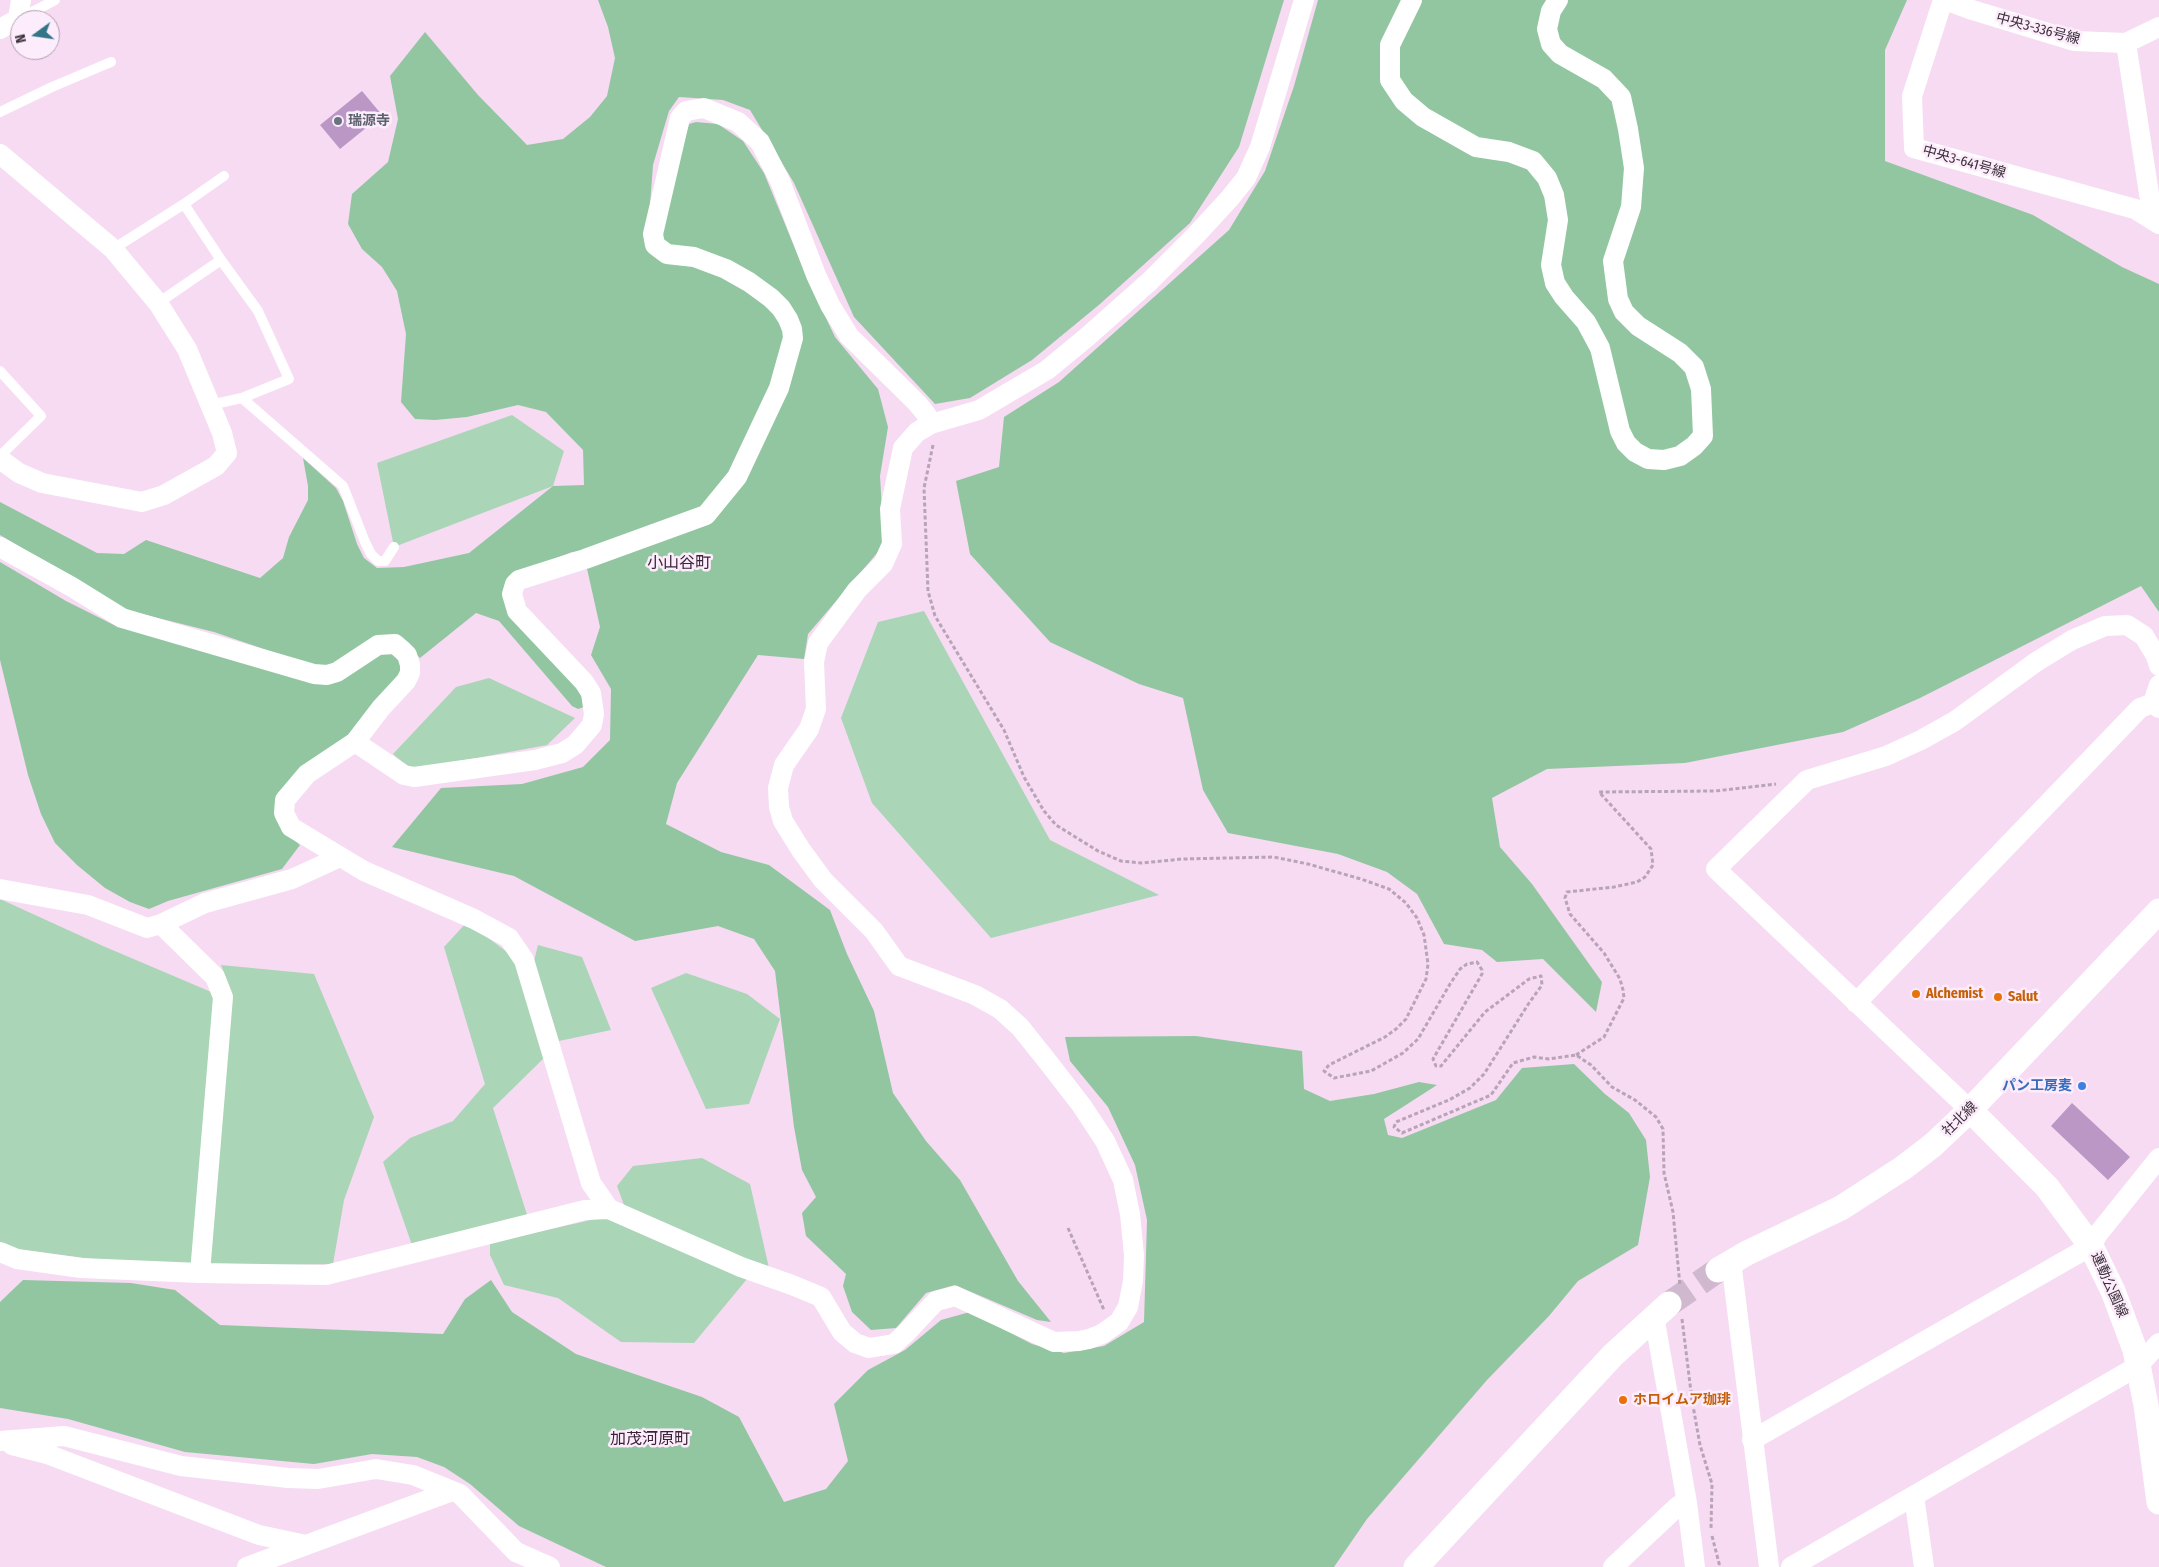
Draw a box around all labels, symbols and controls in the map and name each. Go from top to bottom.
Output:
north arrow [10,10,60,60]
street label: 中央3-336号線 [1994,10,2082,48]
text: N [12,32,30,45]
place label: 瑞源寺 [348,113,390,129]
marker: 瑞源寺 [332,115,344,127]
street label: 中央3-641号線 [1920,142,2008,182]
district label: 小山谷町 [647,554,711,574]
place label: Alchemist [1926,986,1983,1002]
marker: Alchemist [1910,988,1922,1000]
place label: Salut [2008,989,2038,1005]
marker: Salut [1992,991,2004,1003]
place label: パン工房麦 [2002,1078,2072,1094]
marker: パン工房麦 [2076,1080,2088,1092]
street label: 社北線 [1939,1098,1981,1140]
street label: 運動公園線 [2087,1250,2131,1320]
place label: ホロイムア珈琲 [1633,1392,1731,1408]
marker: ホロイムア珈琲 [1617,1394,1629,1406]
district label: 加茂河原町 [610,1430,690,1450]

